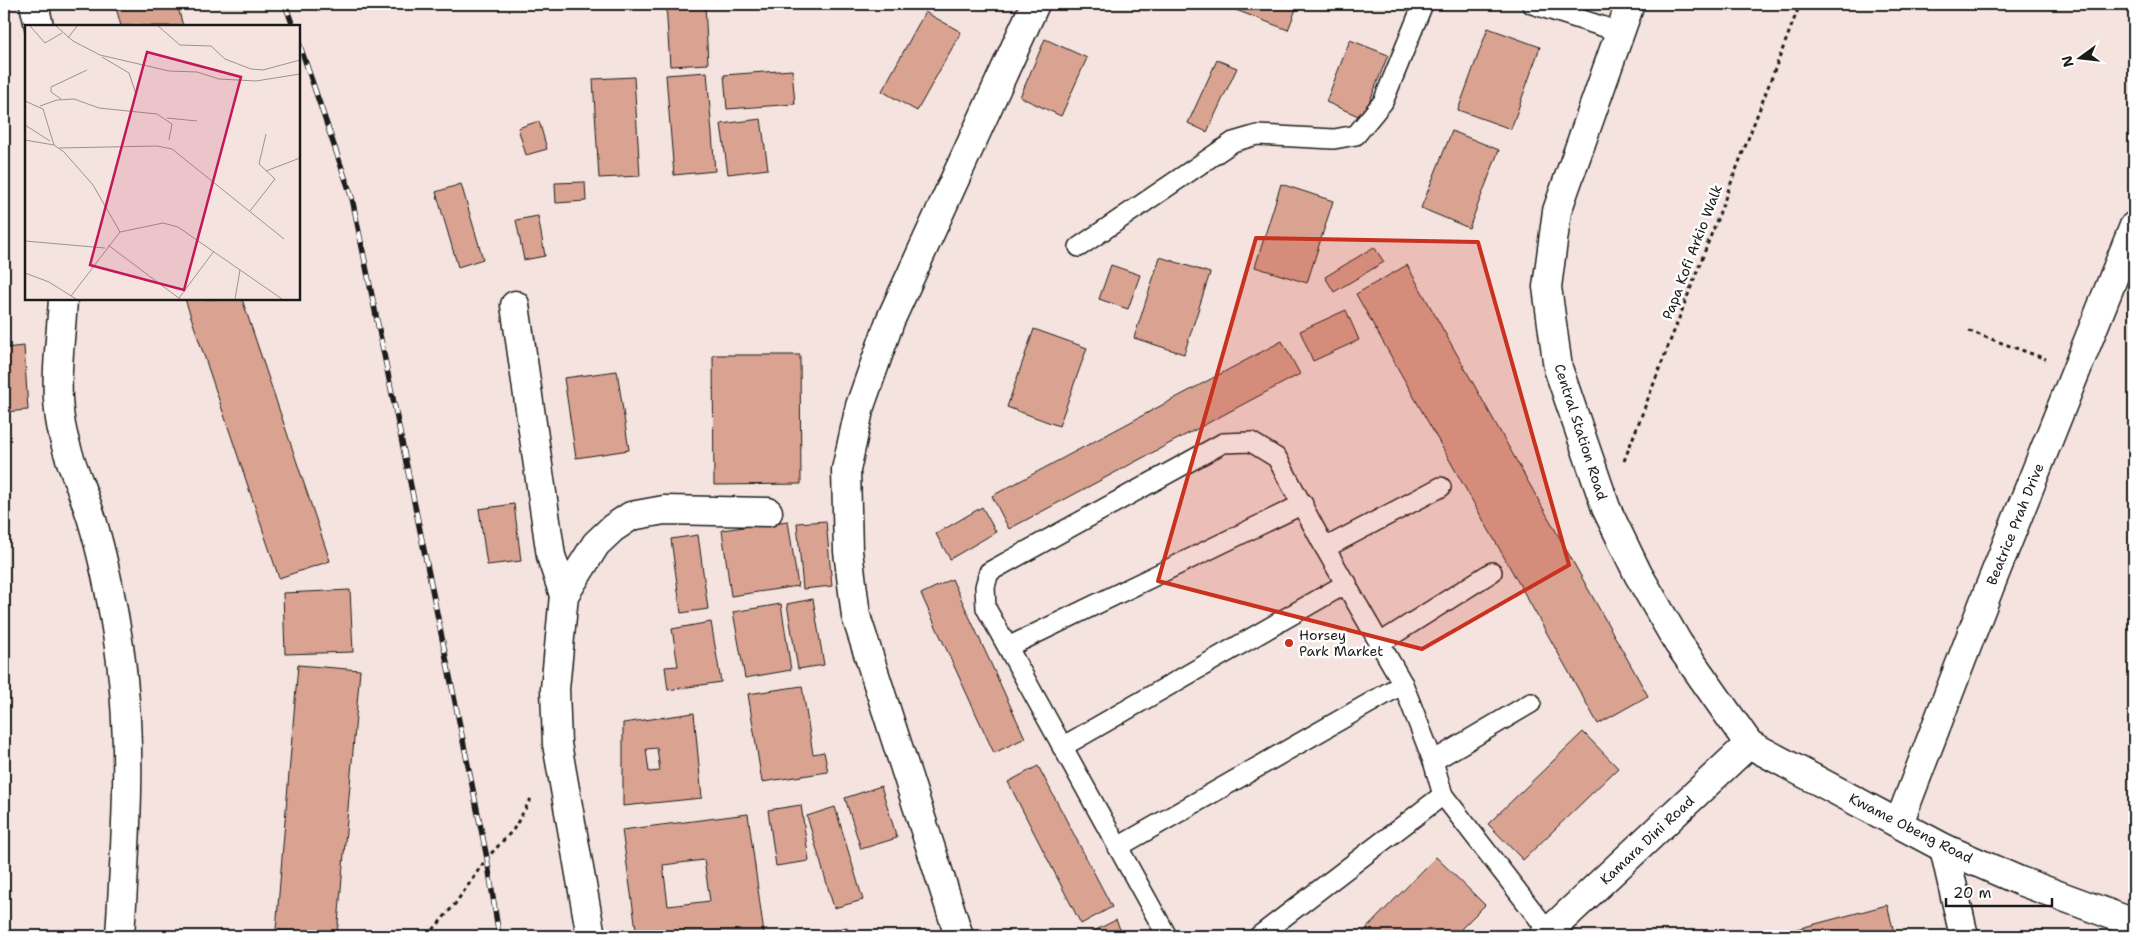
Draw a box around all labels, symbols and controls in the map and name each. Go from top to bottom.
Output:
inset map [25,25,300,300]
north arrow [2056,32,2106,82]
text: N [2057,54,2078,69]
street label: Papa Kofi Arkio Walk [1658,182,1726,322]
street label: Central Station Road [1550,362,1612,503]
street label: Beatrice Prah Drive [1982,460,2048,588]
place label: Horsey Park Market [1299,626,1383,660]
marker: Horsey Park Market [1283,637,1295,649]
street label: Kwame Obeng Road [1846,789,1976,867]
street label: Kamara Dini Road [1596,792,1698,888]
scale bar [1946,875,2052,907]
text: 20 m [1953,883,1992,903]

